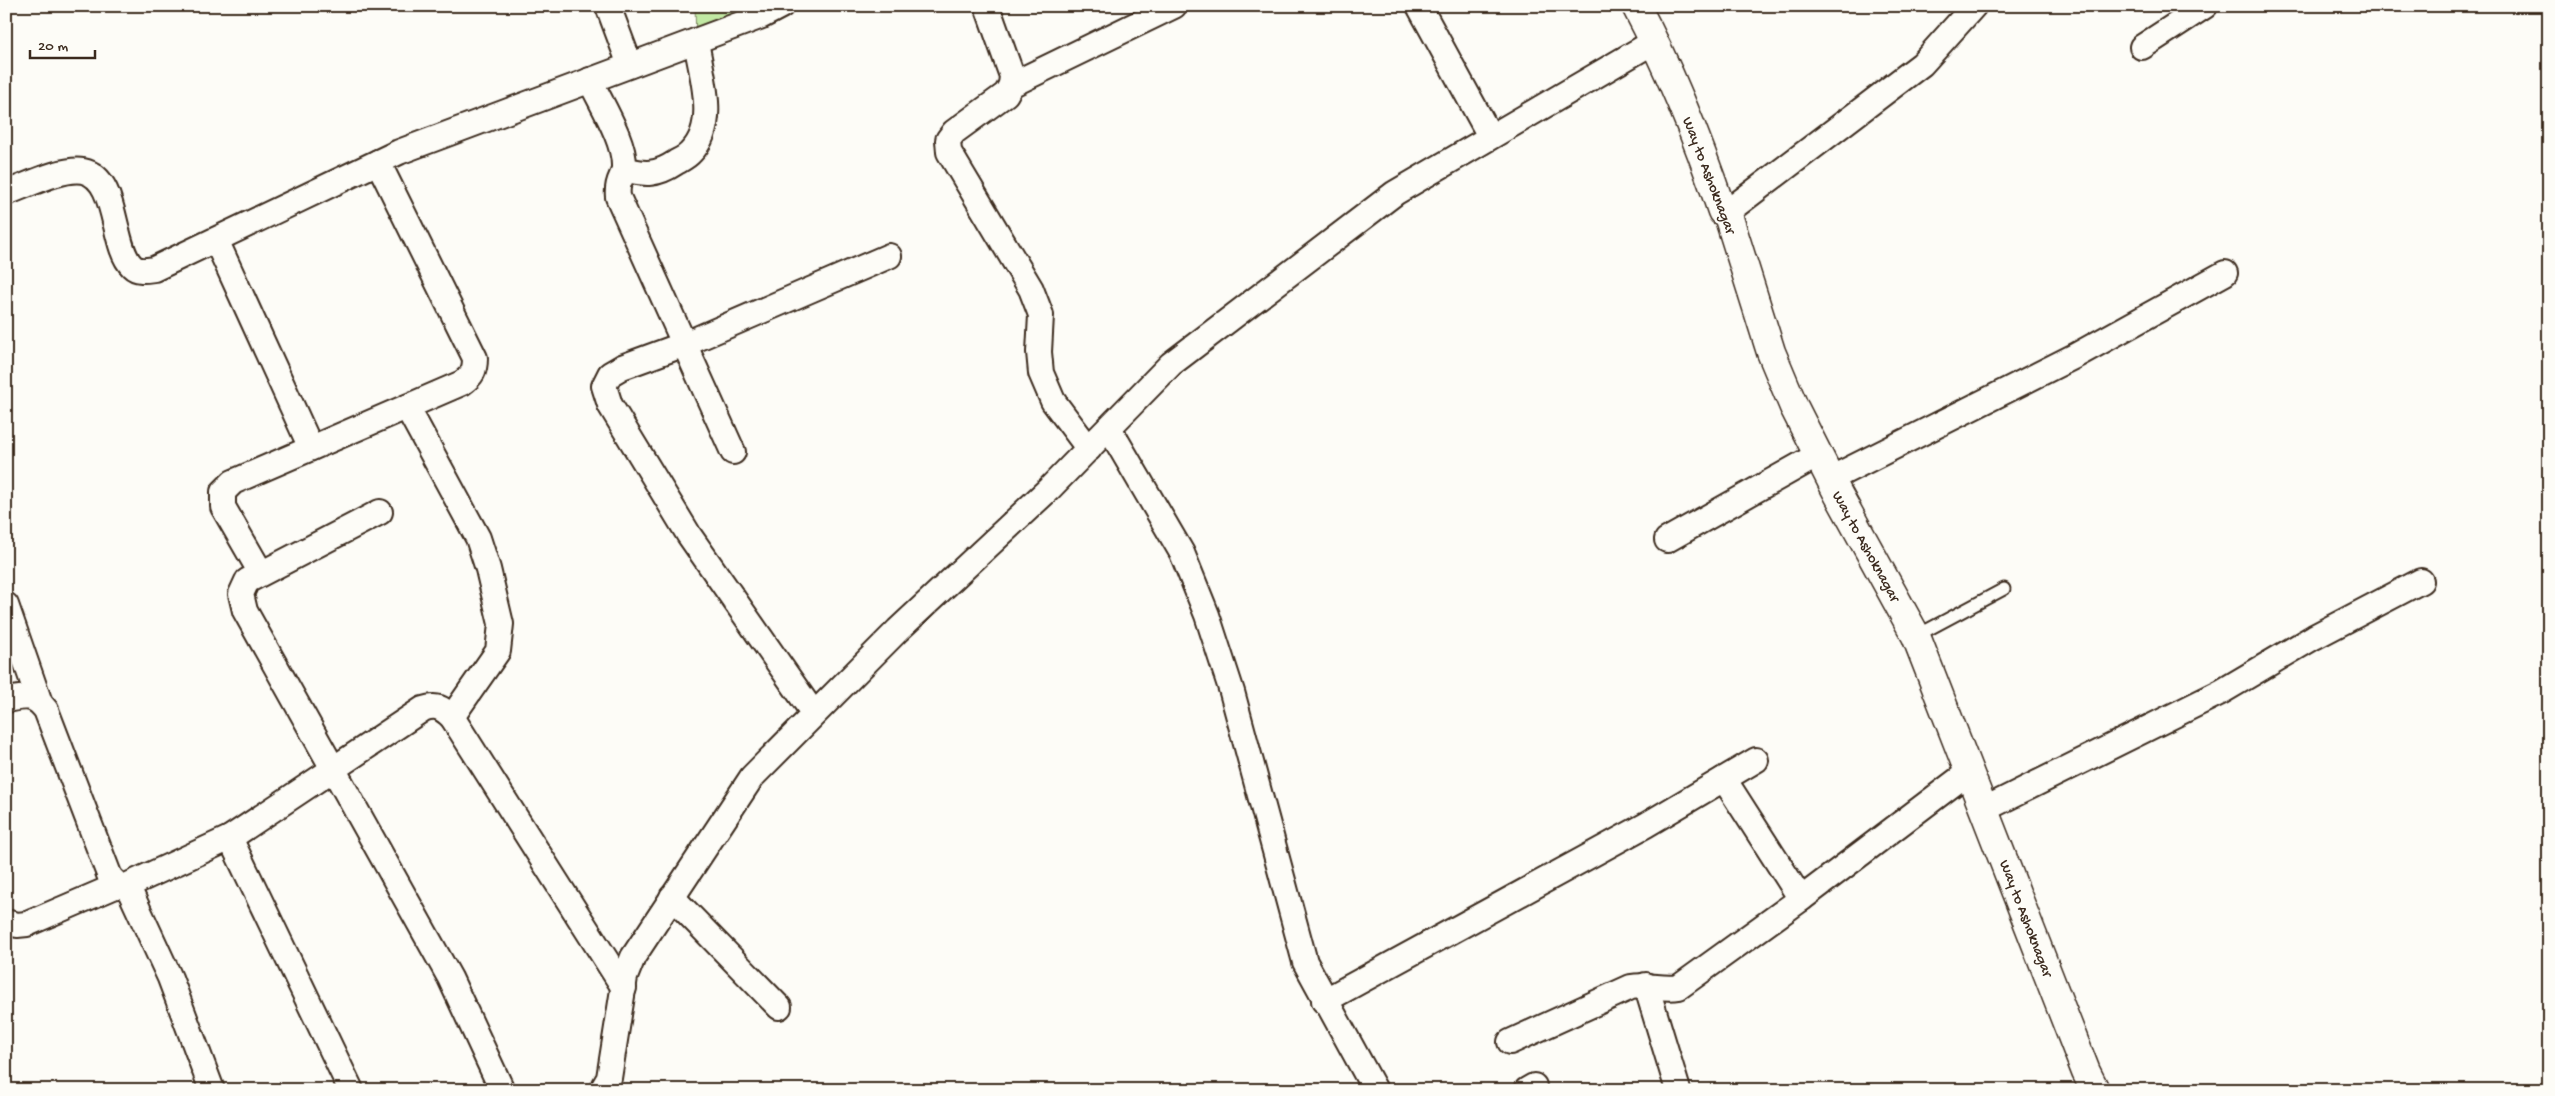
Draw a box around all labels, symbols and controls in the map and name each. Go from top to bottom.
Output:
scale bar [30,28,95,60]
text: 20 m [38,38,68,56]
street label: Way to Ashoknagar [1678,115,1739,238]
street label: Way to Ashoknagar [1827,488,1904,607]
street label: Way to Ashoknagar [1995,858,2056,981]

